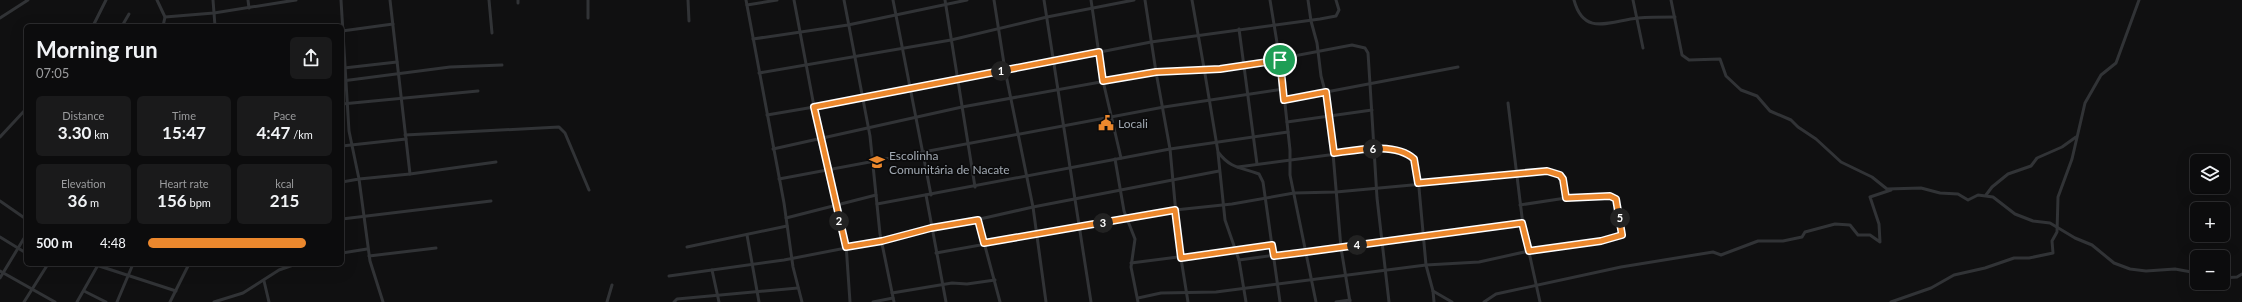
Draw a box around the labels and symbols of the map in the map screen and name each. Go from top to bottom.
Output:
pin [1263,43,1297,77]
pin: 1 [991,61,1011,81]
public building icon: Locali [1097,114,1115,132]
place label: Locali [1118,116,1148,131]
pin: 6 [1363,139,1383,159]
place label: Escolinha Comunitária de Nacate [889,148,1010,177]
school or university icon: Escolinha Comunitária de Nacate [868,153,886,171]
pin: 5 [1610,208,1630,228]
pin: 2 [829,211,849,231]
pin: 3 [1093,213,1113,233]
pin: 4 [1347,235,1367,255]

